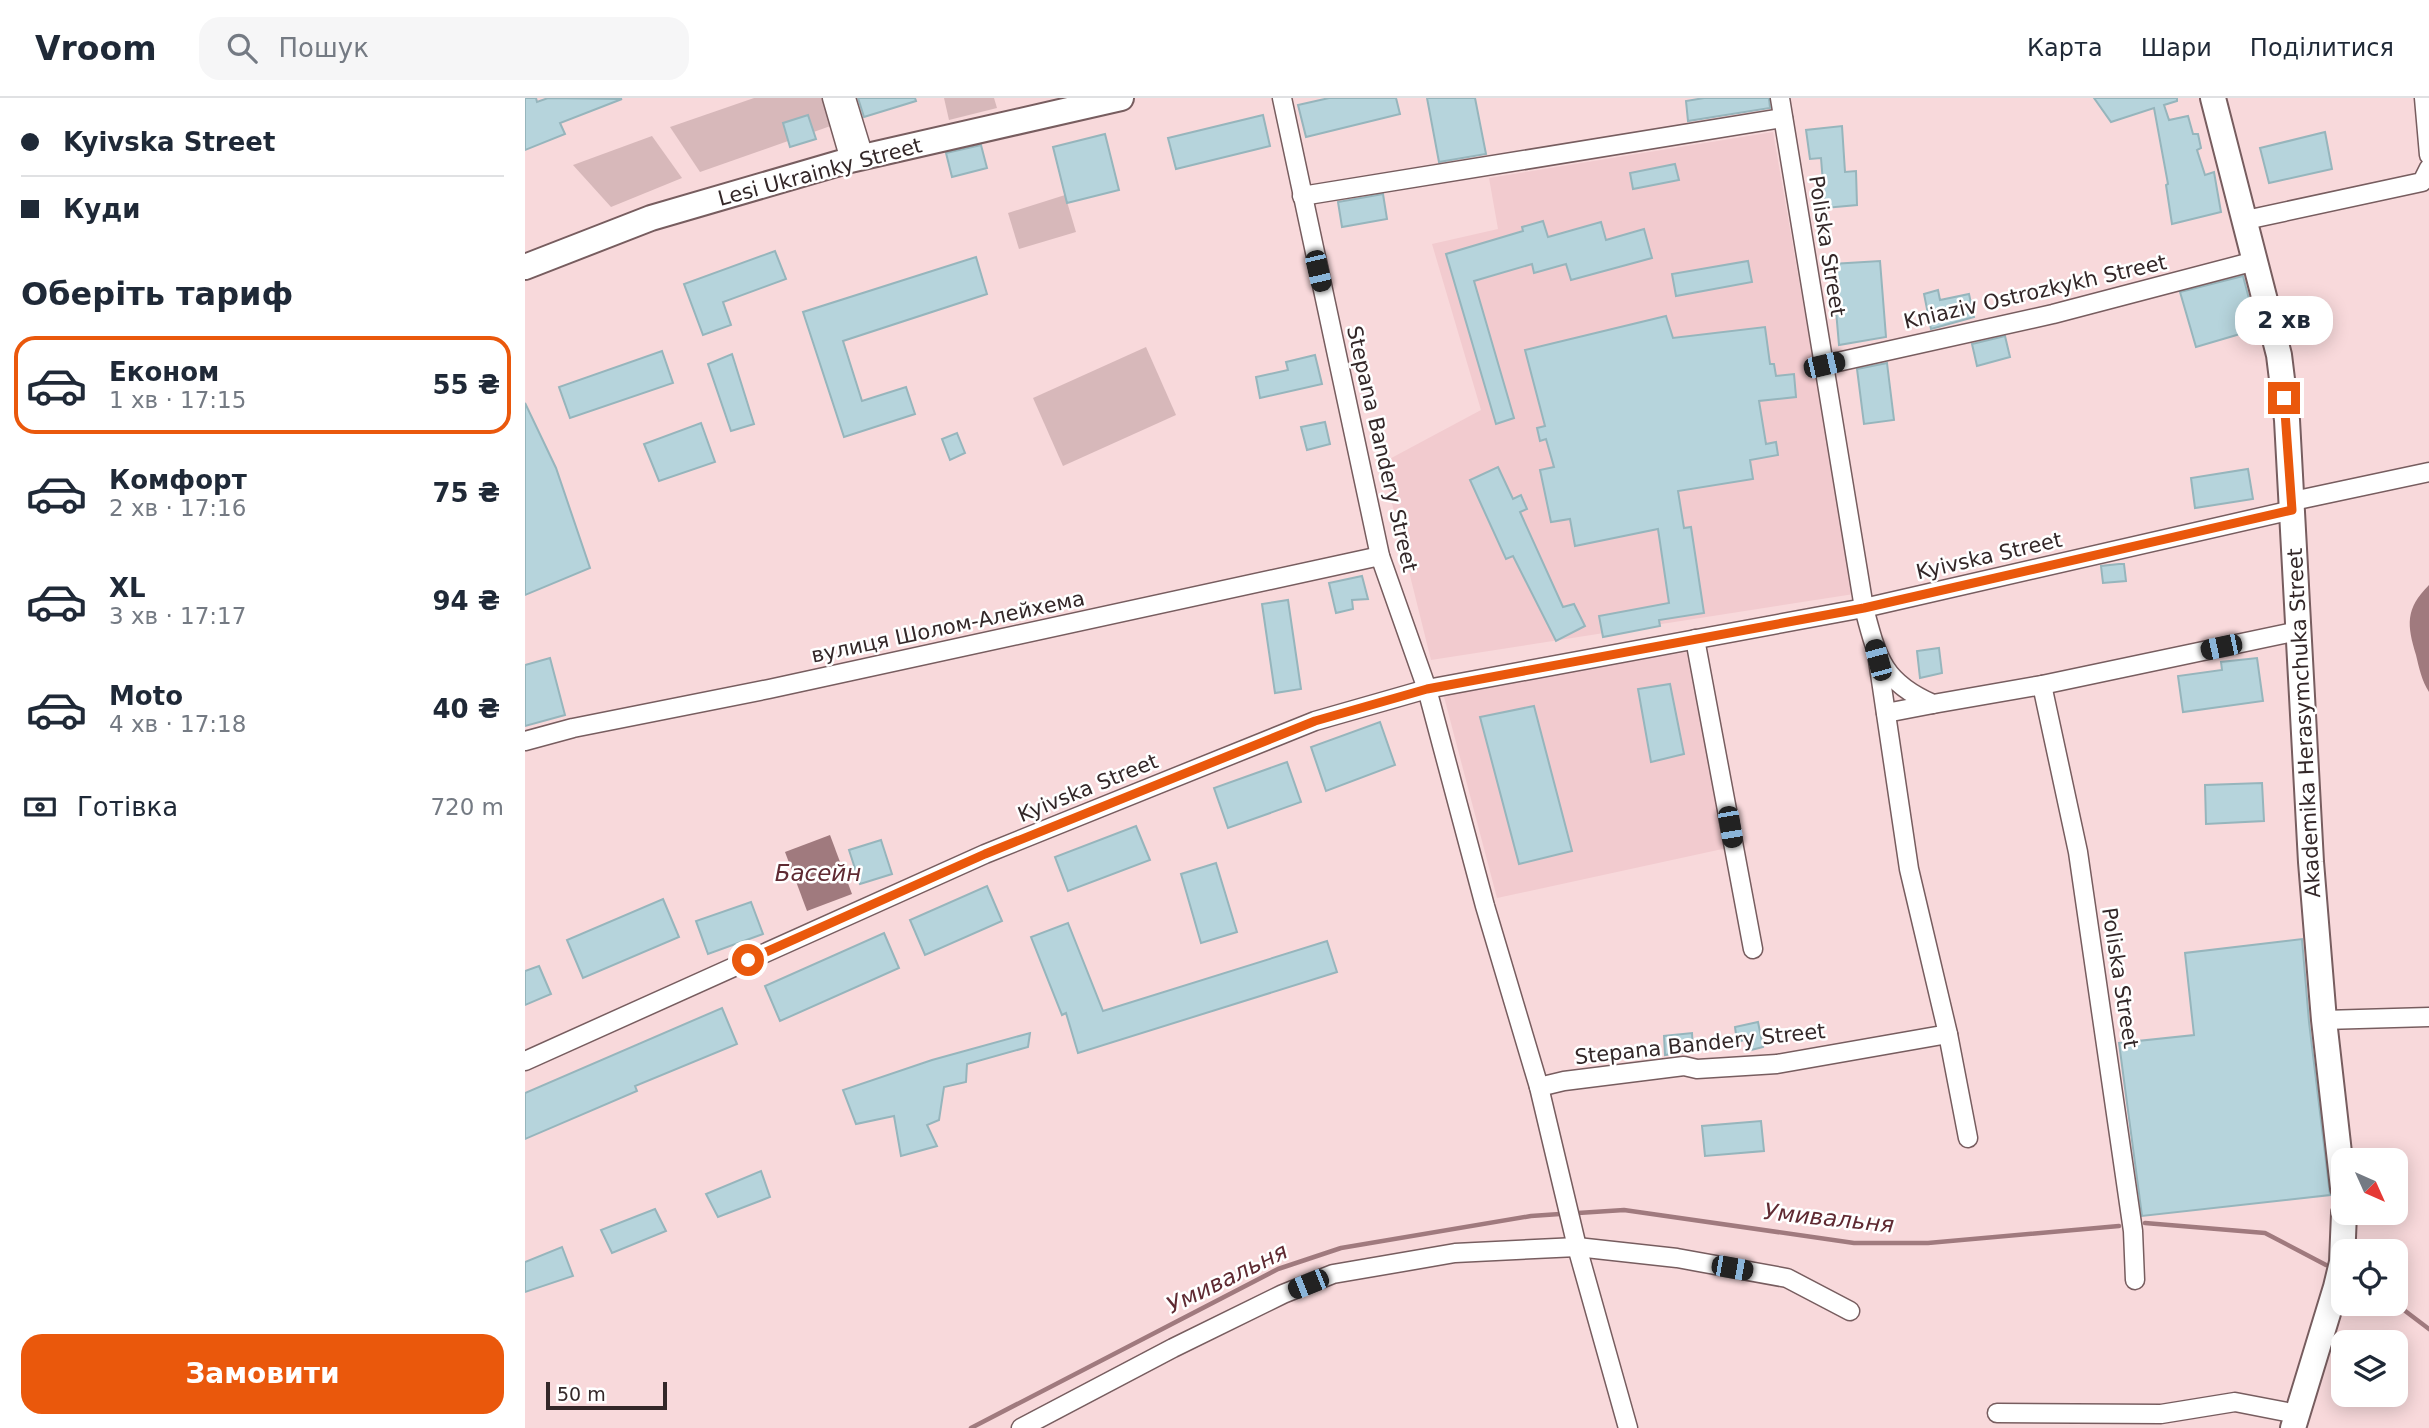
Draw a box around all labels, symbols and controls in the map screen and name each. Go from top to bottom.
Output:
search box [199,17,689,80]
text: Vroom [35,29,157,68]
icon: search [223,29,261,67]
text: Пошук [279,33,369,63]
text: Карта [2027,34,2103,62]
text: Шари [2141,34,2212,62]
text: Поділитися [2250,34,2394,62]
text: Kyivska Street [63,127,275,157]
street label: Lesi Ukrainky Street [715,133,925,211]
street label: Poliska Street [1804,174,1850,318]
text: Куди [63,194,140,224]
car [1304,248,1333,294]
street label: Kniaziv Ostrozkykh Street [1901,250,2169,334]
text: Оберіть тариф [21,275,293,313]
callout: 2 хв [2235,296,2333,345]
text: 2 хв [2257,307,2311,333]
street label: Stepana Bandery Street [1342,324,1422,574]
car [1802,350,1847,380]
icon: car [25,354,88,417]
text: Економ [109,357,219,387]
text: 55 ₴ [432,370,500,400]
route end [2268,382,2300,414]
text: 1 хв · 17:15 [109,387,246,413]
icon: car [25,462,88,525]
text: Комфорт [109,465,247,495]
text: 75 ₴ [432,478,500,508]
text: 2 хв · 17:16 [109,495,246,521]
street label: Kyivska Street [1914,528,2064,584]
street label: Akademika Herasymchuka Street [2283,547,2325,899]
icon: car [25,570,88,633]
text: XL [109,573,146,603]
text: 94 ₴ [432,586,500,616]
street label: вулиця Шолом-Алейхема [809,586,1087,668]
text: 3 хв · 17:17 [109,603,246,629]
car [2199,632,2244,662]
car [1863,637,1894,683]
icon: car [25,678,88,741]
text: Moto [109,681,183,711]
text: 40 ₴ [432,694,500,724]
text: 4 хв · 17:18 [109,711,246,737]
street label: Kyivska Street [1014,749,1162,827]
icon: cash [21,788,59,826]
text: Готівка [77,792,178,822]
text: 720 m [430,794,504,820]
car [1717,804,1744,850]
water label: Басейн [775,860,861,886]
street label: Poliska Street [2097,906,2143,1050]
route start [732,944,764,976]
street label: Stepana Bandery Street [1573,1019,1827,1069]
north arrow [2331,1148,2408,1225]
map controls [2331,1148,2408,1407]
water label: Умивальня [1762,1198,1896,1238]
water label: Умивальня [1162,1238,1292,1318]
button: locate [2331,1239,2408,1316]
car [1710,1254,1755,1282]
car [1285,1266,1332,1302]
button: layers [2331,1330,2408,1407]
button: Замовити [21,1334,504,1414]
scale bar [546,1379,667,1411]
text: 50 m [557,1383,606,1405]

